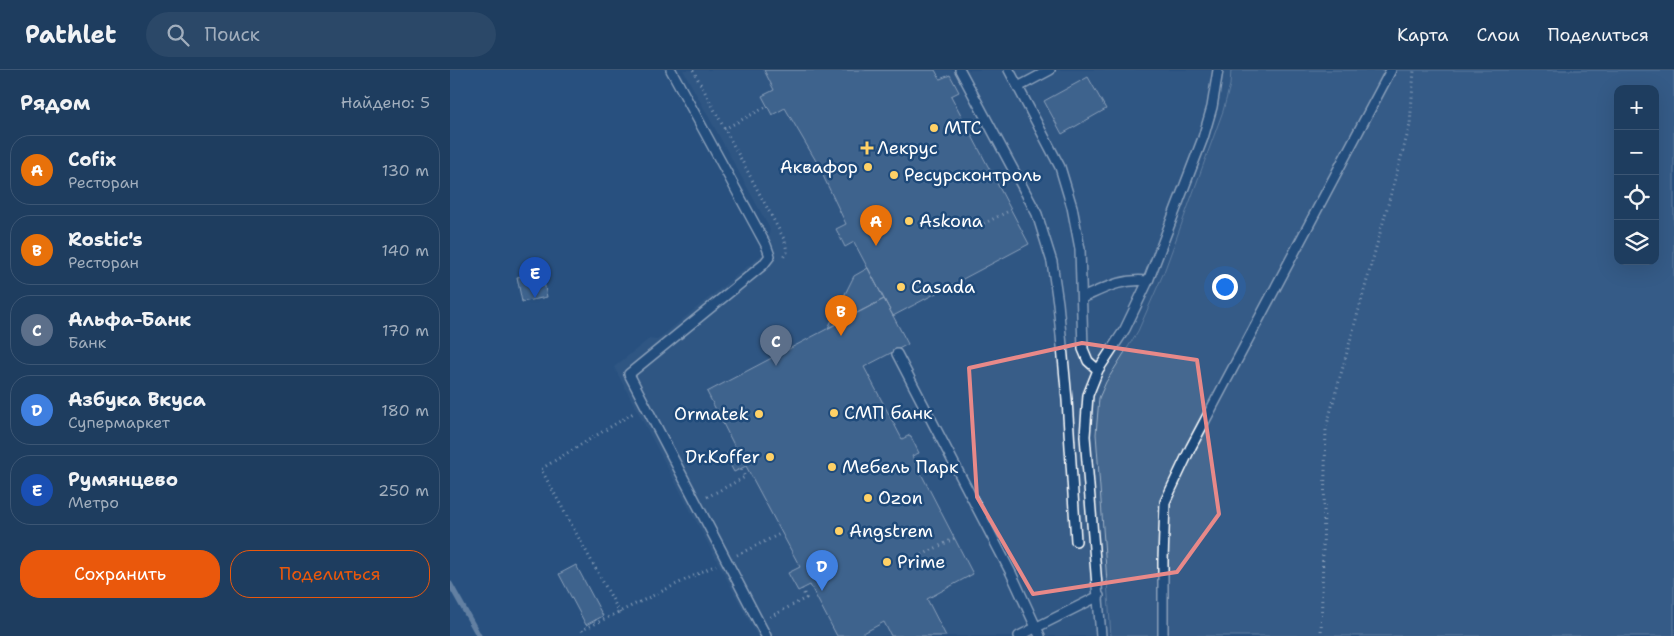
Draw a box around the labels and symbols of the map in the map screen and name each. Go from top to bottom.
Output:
place label: МТС [944,116,982,140]
marker: МТС [928,122,940,134]
place label: Лекрус [877,136,938,160]
marker: Лекрус [861,142,873,154]
place label: Аквафор [780,155,858,179]
marker: Аквафор [862,161,874,173]
place label: Ресурсконтроль [904,163,1041,187]
marker: Ресурсконтроль [888,169,900,181]
pin: A [860,205,892,246]
place label: Askona [919,209,983,233]
marker: Askona [903,215,915,227]
pin: E [519,257,551,298]
your location [1212,274,1238,300]
place label: Casada [911,275,975,299]
marker: Casada [895,281,907,293]
pin: B [825,295,857,336]
pin: C [760,325,792,366]
place label: СМП банк [844,401,933,425]
place label: Ormatek [674,402,749,426]
marker: СМП банк [828,407,840,419]
marker: Ormatek [753,408,765,420]
place label: Dr.Koffer [685,445,760,469]
marker: Dr.Koffer [764,451,776,463]
place label: Мебель Парк [842,455,959,479]
marker: Мебель Парк [826,461,838,473]
place label: Ozon [878,486,923,510]
marker: Ozon [862,492,874,504]
place label: Angstrem [849,519,933,543]
marker: Angstrem [833,525,845,537]
pin: D [806,550,838,591]
place label: Prime [897,550,946,574]
marker: Prime [881,556,893,568]

